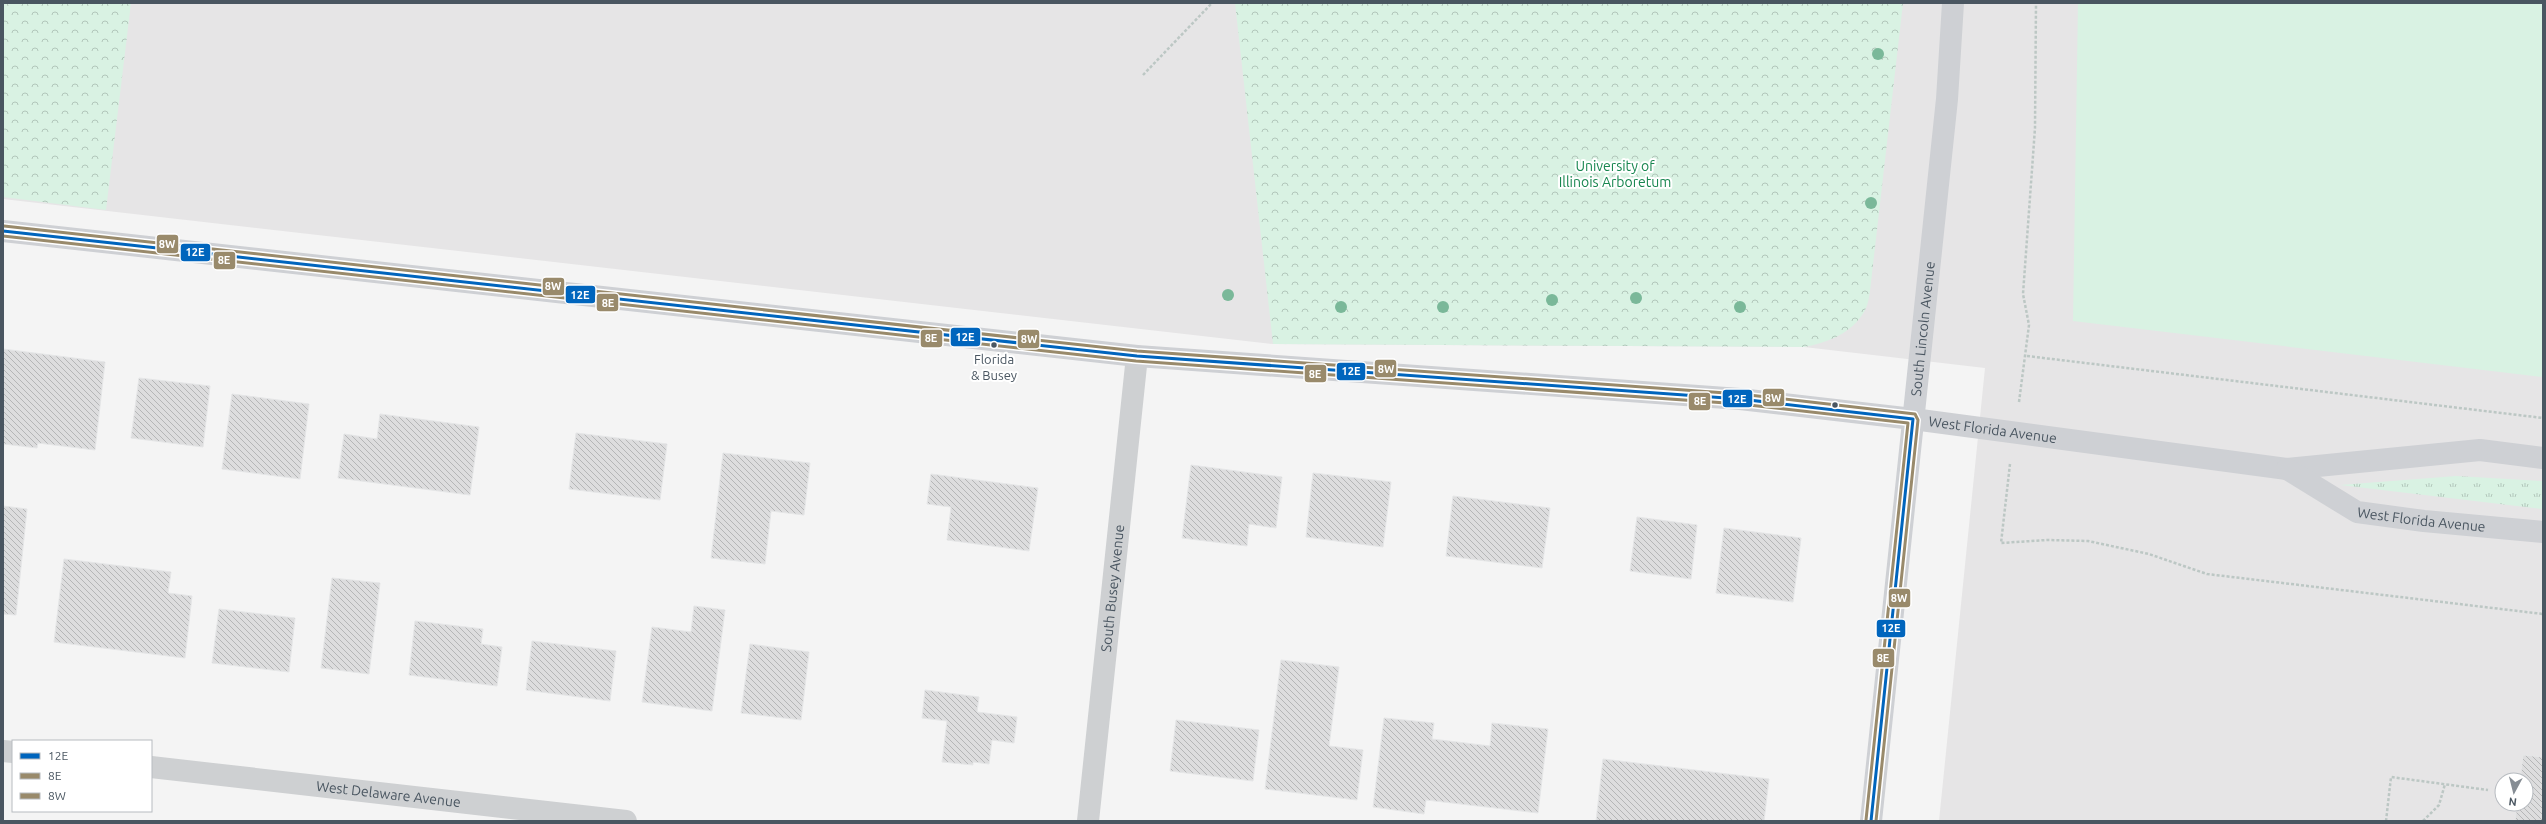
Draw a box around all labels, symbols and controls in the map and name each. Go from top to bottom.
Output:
park label: University of Illinois Arboretum [1559,158,1671,190]
line badge: 8W [156,234,179,254]
text: 8W [159,238,176,250]
line badge: 12E [180,243,211,262]
text: 12E [186,246,205,258]
line badge: 8E [213,251,236,270]
text: 8E [218,254,231,266]
street label: South Lincoln Avenue [1908,260,1938,397]
line badge: 8W [542,277,565,296]
text: 8W [545,280,562,292]
line badge: 12E [565,285,596,304]
text: 12E [571,289,590,301]
line badge: 8E [596,293,619,312]
text: 8E [602,297,615,309]
line badge: 12E [950,327,981,347]
line badge: 8E [920,329,943,348]
line badge: 8W [1017,329,1040,349]
text: 12E [956,331,975,343]
text: 8E [925,332,938,344]
text: 8W [1021,333,1038,345]
marker: Florida & Busey [989,340,999,350]
place label: Florida & Busey [971,352,1017,382]
line badge: 8W [1374,359,1397,378]
line badge: 12E [1336,362,1366,381]
text: 8W [1378,363,1395,375]
line badge: 8E [1304,364,1327,383]
text: 12E [1342,365,1361,377]
text: 8E [1309,368,1322,380]
line badge: 8W [1762,388,1785,407]
line badge: 12E [1722,389,1753,408]
line badge: 8E [1688,392,1711,411]
text: 8W [1765,392,1782,404]
text: 12E [1728,393,1747,405]
text: 8E [1694,395,1707,407]
unlabelled marker [1830,400,1840,410]
street label: West Florida Avenue [1928,413,2058,446]
street label: West Florida Avenue [2356,504,2486,535]
street label: South Busey Avenue [1098,524,1127,653]
line badge: 8W [1888,588,1911,608]
text: 8W [1891,592,1908,604]
line badge: 12E [1876,619,1906,638]
text: 12E [1882,622,1901,634]
line badge: 8E [1872,648,1895,668]
text: 8E [1877,652,1890,664]
legend [12,740,152,812]
text: 12E [48,749,69,762]
text: 8E [48,769,62,782]
north arrow [2494,772,2534,812]
street label: West Delaware Avenue [315,778,462,810]
text: 8W [48,789,66,802]
text: N [2508,795,2518,808]

